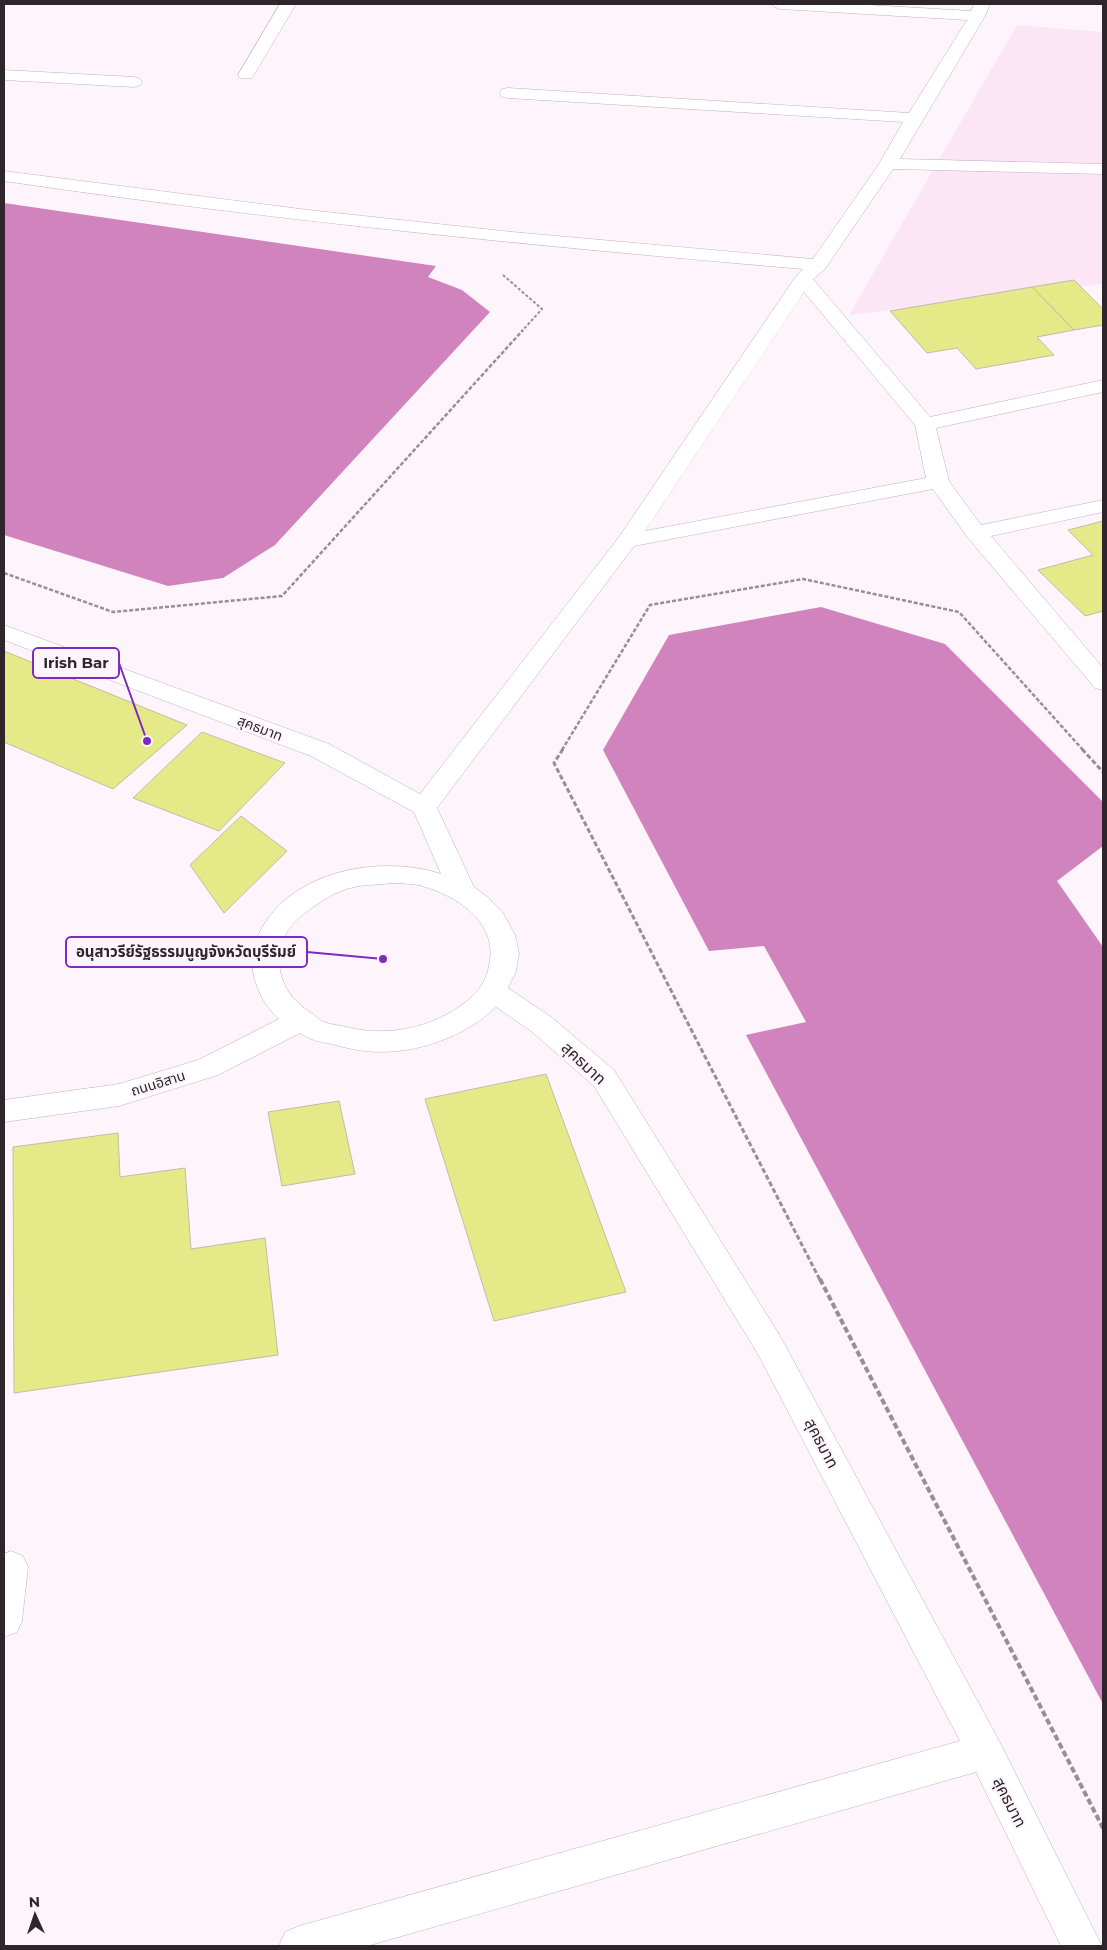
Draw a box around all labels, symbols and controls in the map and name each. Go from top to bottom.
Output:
callout: Irish Bar [33,648,119,678]
text: Irish Bar [43,653,109,672]
street label: สุคธมาท [235,711,285,745]
callout: อนุสาวรีย์รัฐธรรมนูญจังหวัดบุรีรัมย์ [66,937,307,967]
text: อนุสาวรีย์รัฐธรรมนูญจังหวัดบุรีรัมย์ [76,942,296,962]
street label: สุคธมาท [558,1038,610,1089]
street label: ถนนอิสาน [129,1066,187,1100]
street label: สุคธมาท [801,1415,843,1471]
street label: สุคธมาท [989,1774,1030,1830]
north arrow [10,1890,60,1940]
text: N [28,1893,40,1911]

